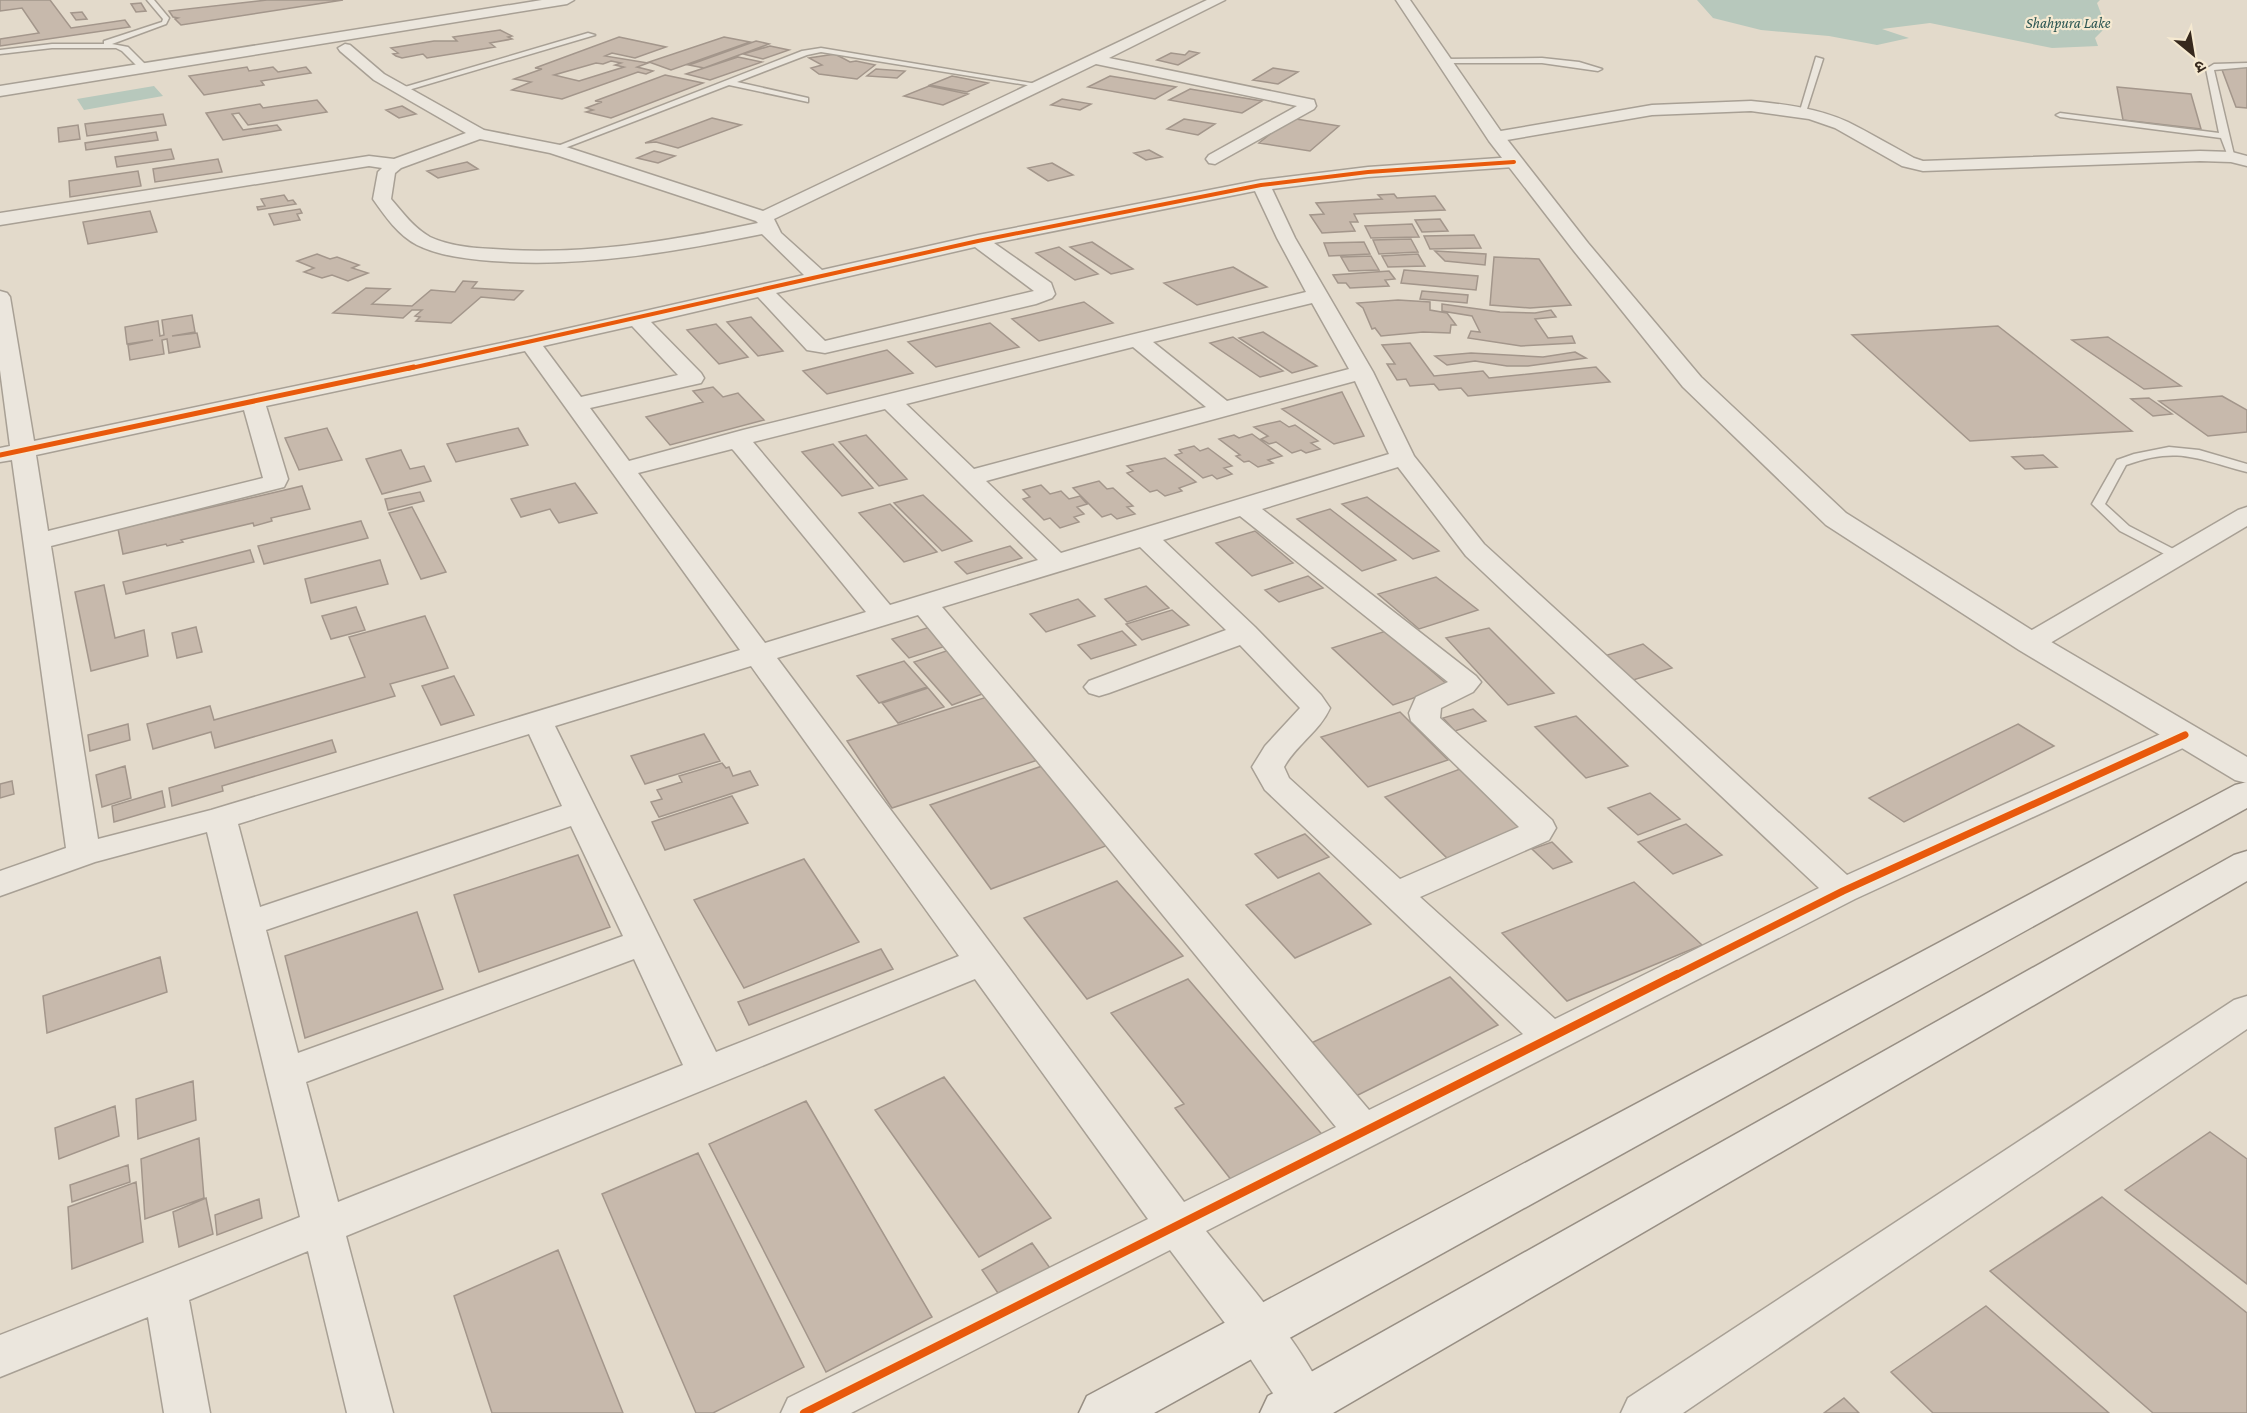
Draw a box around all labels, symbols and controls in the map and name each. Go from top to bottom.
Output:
water label: Shahpura Lake [2026,15,2111,32]
north arrow [2163,24,2223,84]
text: उ [2191,57,2209,77]

